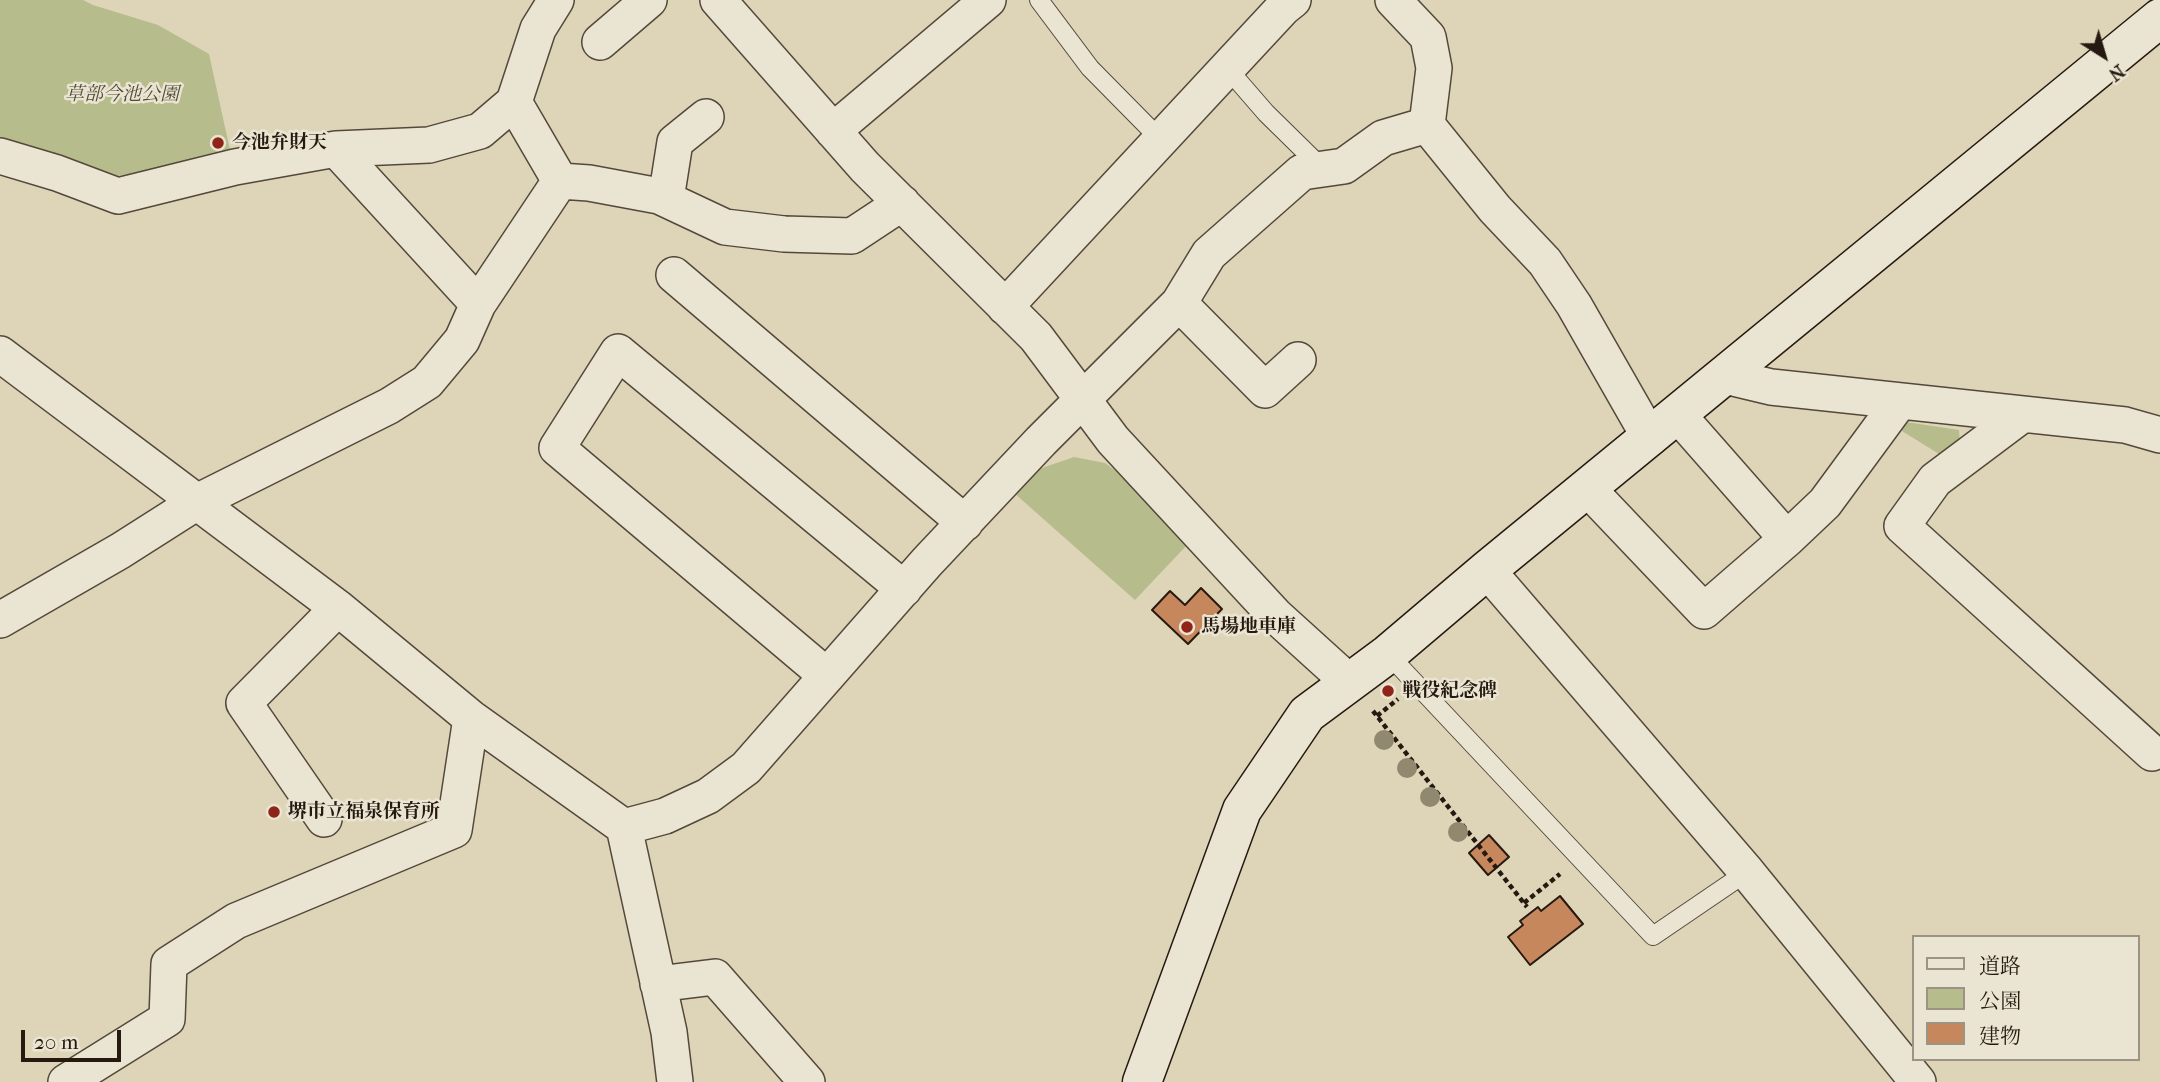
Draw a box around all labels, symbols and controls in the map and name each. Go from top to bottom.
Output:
north arrow [2069,21,2139,91]
text: N [2104,60,2129,86]
park label: 草部今池公園 [65,84,179,106]
place label: 今池弁財天 [232,132,327,154]
marker: 今池弁財天 [210,135,226,151]
place label: 馬場地車庫 [1201,616,1296,638]
marker: 馬場地車庫 [1179,619,1195,635]
place label: 戦役紀念碑 [1402,680,1497,702]
marker: 戦役紀念碑 [1380,683,1396,699]
place label: 堺市立福泉保育所 [288,801,440,823]
marker: 堺市立福泉保育所 [266,804,282,820]
legend [1912,935,2139,1061]
text: 道路 [1979,954,2021,978]
text: 公園 [1979,989,2021,1013]
scale bar [24,1016,124,1060]
text: 建物 [1979,1024,2021,1048]
text: 20 m [34,1030,78,1054]

